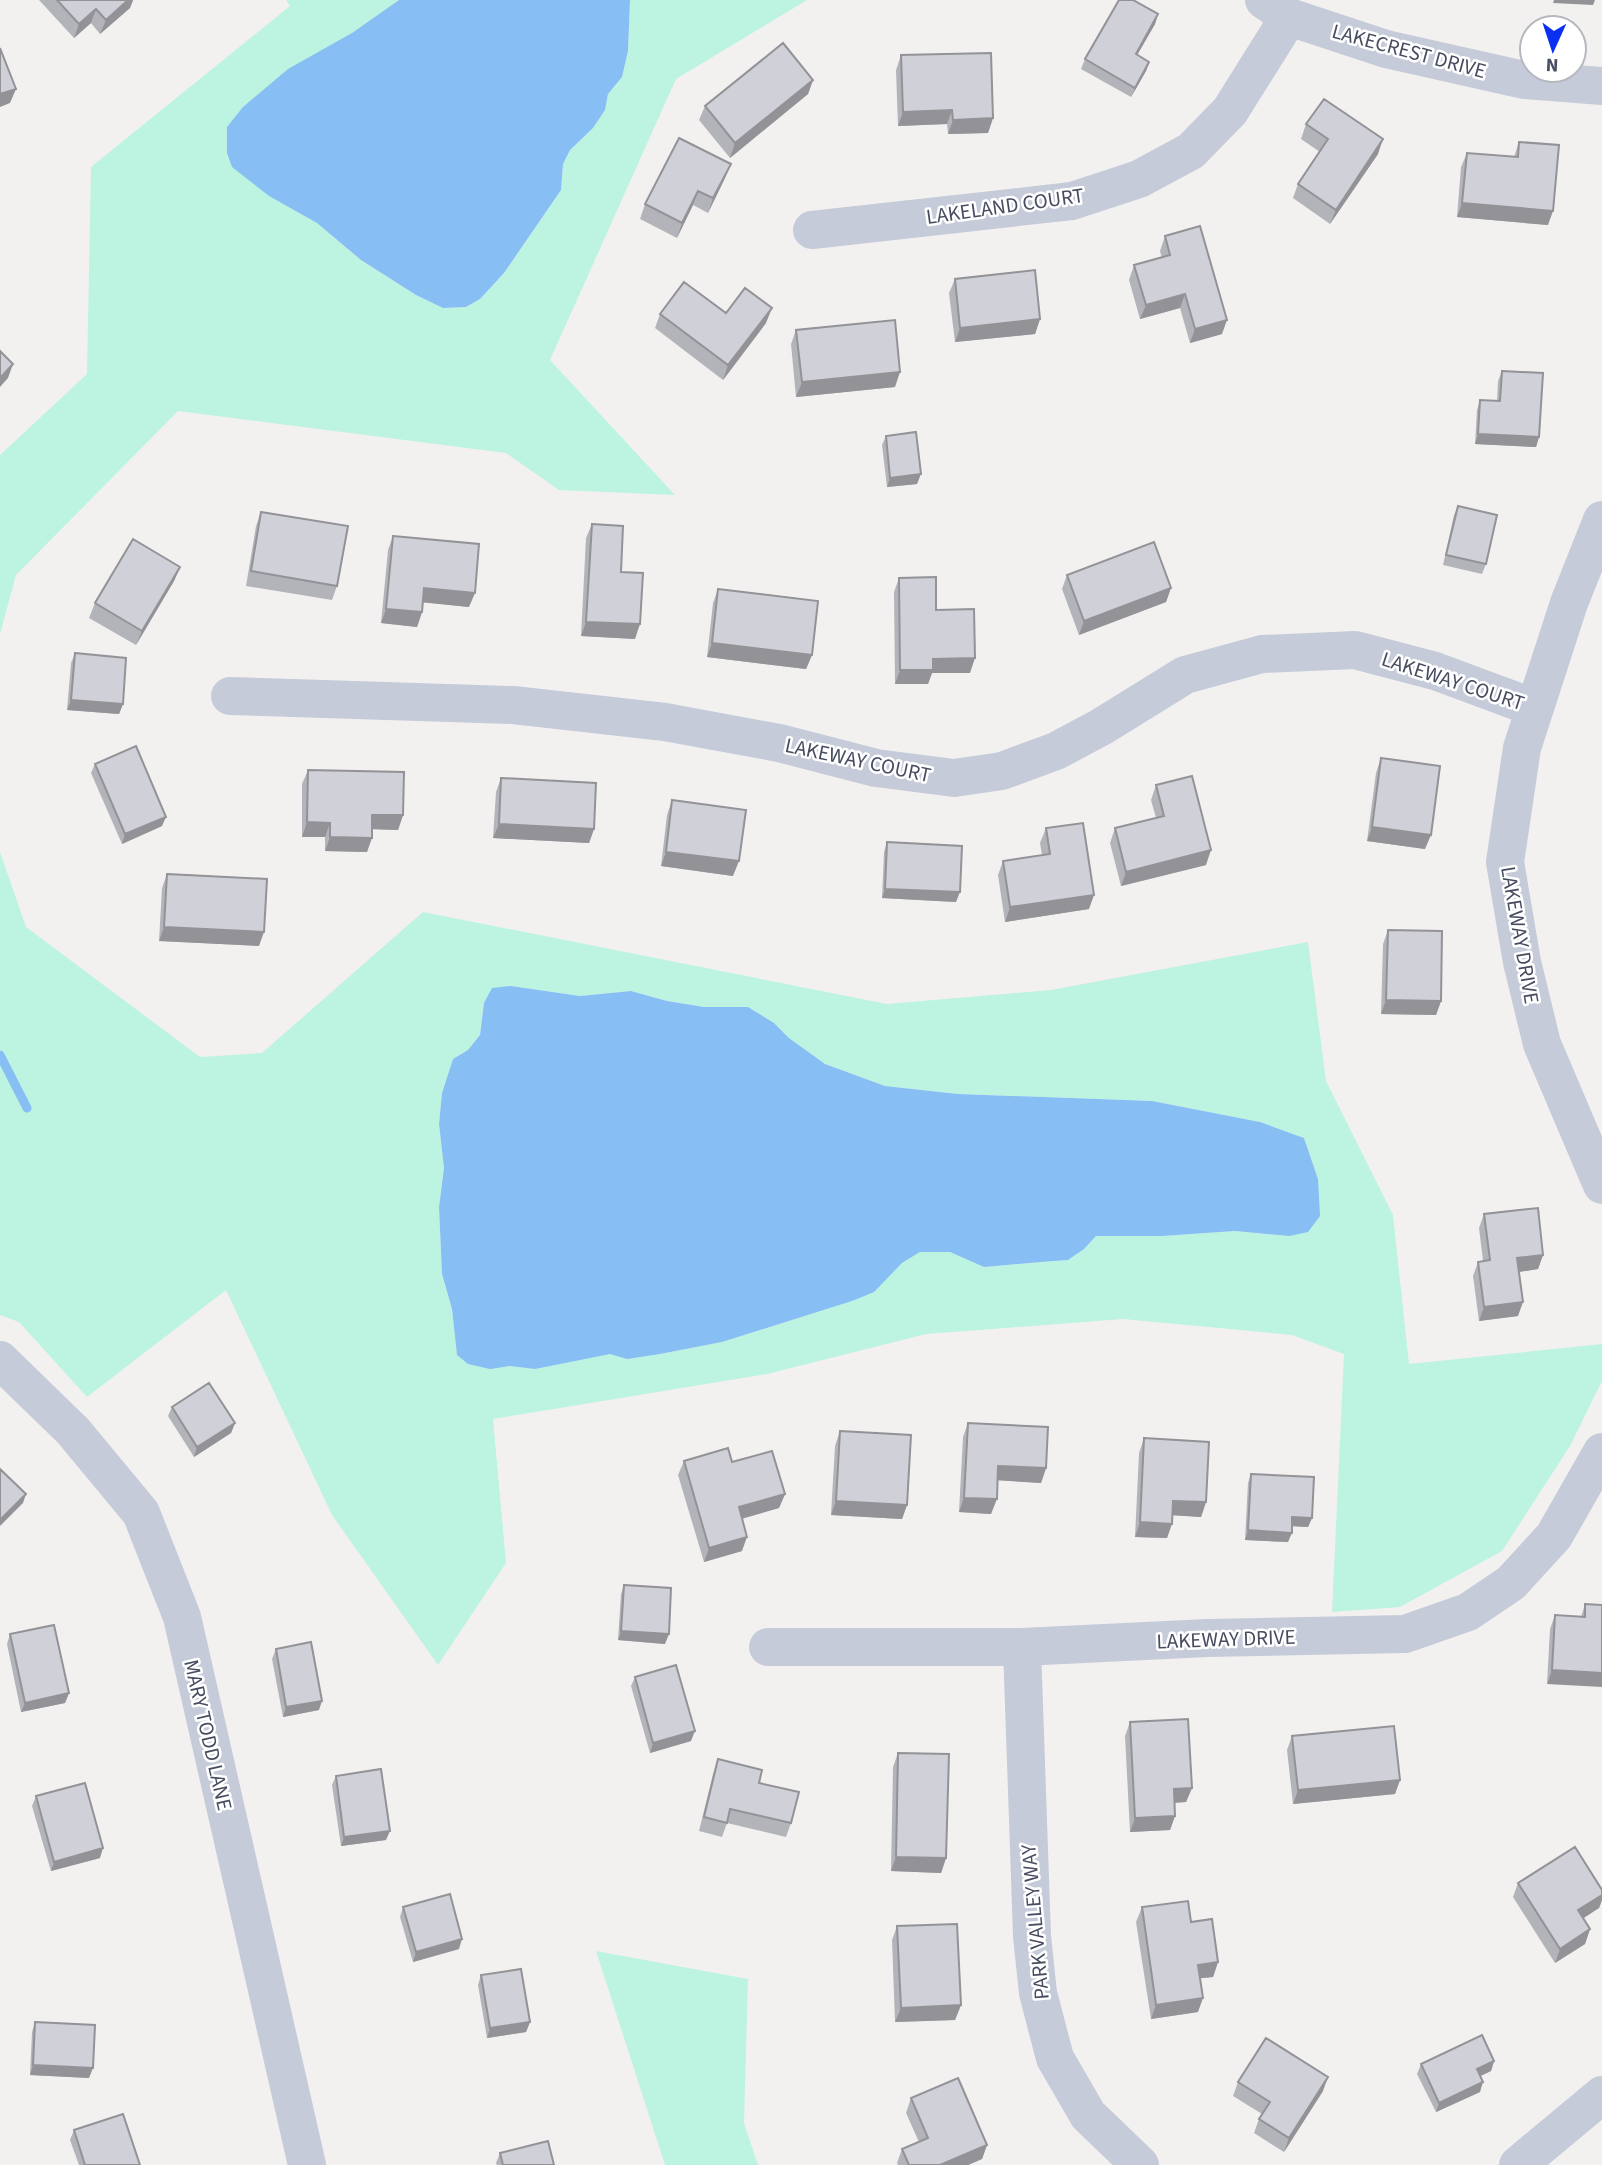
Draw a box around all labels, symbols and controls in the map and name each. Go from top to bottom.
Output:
north arrow [1518,14,1588,84]
street label: LAKECREST DRIVE [1329,16,1489,86]
text: N [1545,51,1559,78]
street label: LAKELAND COURT [924,180,1086,232]
street label: LAKEWAY COURT [1378,644,1528,718]
street label: LAKEWAY COURT [782,730,934,790]
street label: LAKEWAY DRIVE [1493,864,1547,1006]
street label: LAKEWAY DRIVE [1156,1622,1296,1656]
street label: MARY TODD LANE [176,1657,240,1813]
street label: PARK VALLEY WAY [1013,1842,1057,2001]

